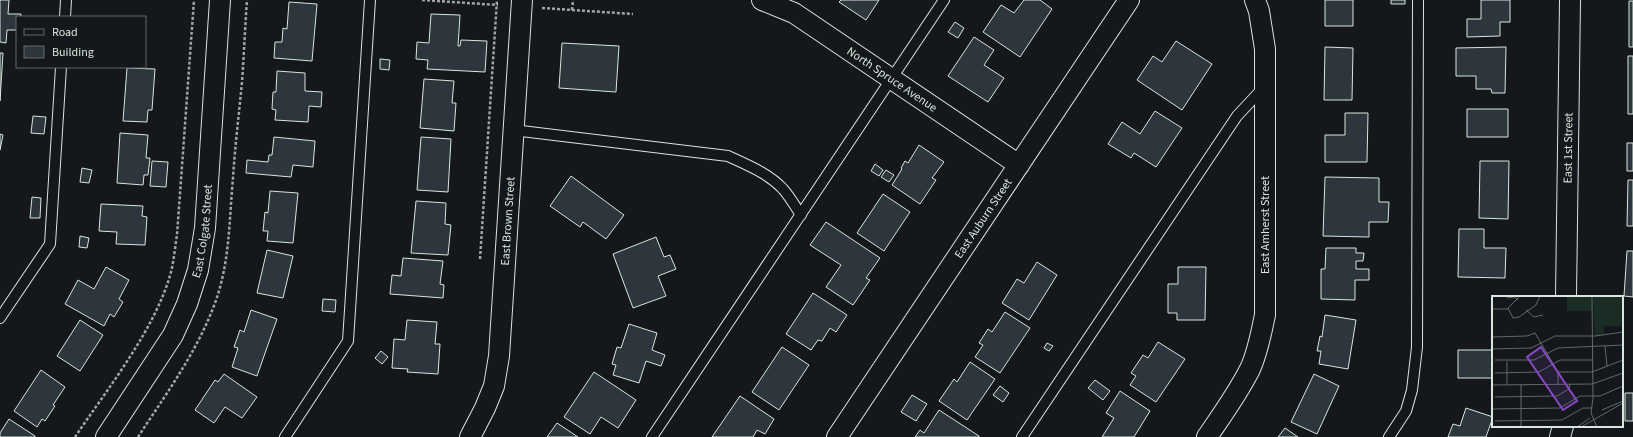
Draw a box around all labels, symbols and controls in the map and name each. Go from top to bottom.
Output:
legend [16,16,146,68]
text: Road [52,24,78,41]
street label: North Spruce Avenue [844,43,941,116]
text: Building [52,44,94,61]
street label: East 1st Street [1559,112,1577,184]
street label: East Auburn Street [950,175,1016,262]
street label: East Brown Street [496,176,519,266]
street label: East Amherst Street [1257,176,1274,274]
street label: East Colgate Street [187,184,216,280]
inset map [1492,296,1623,427]

